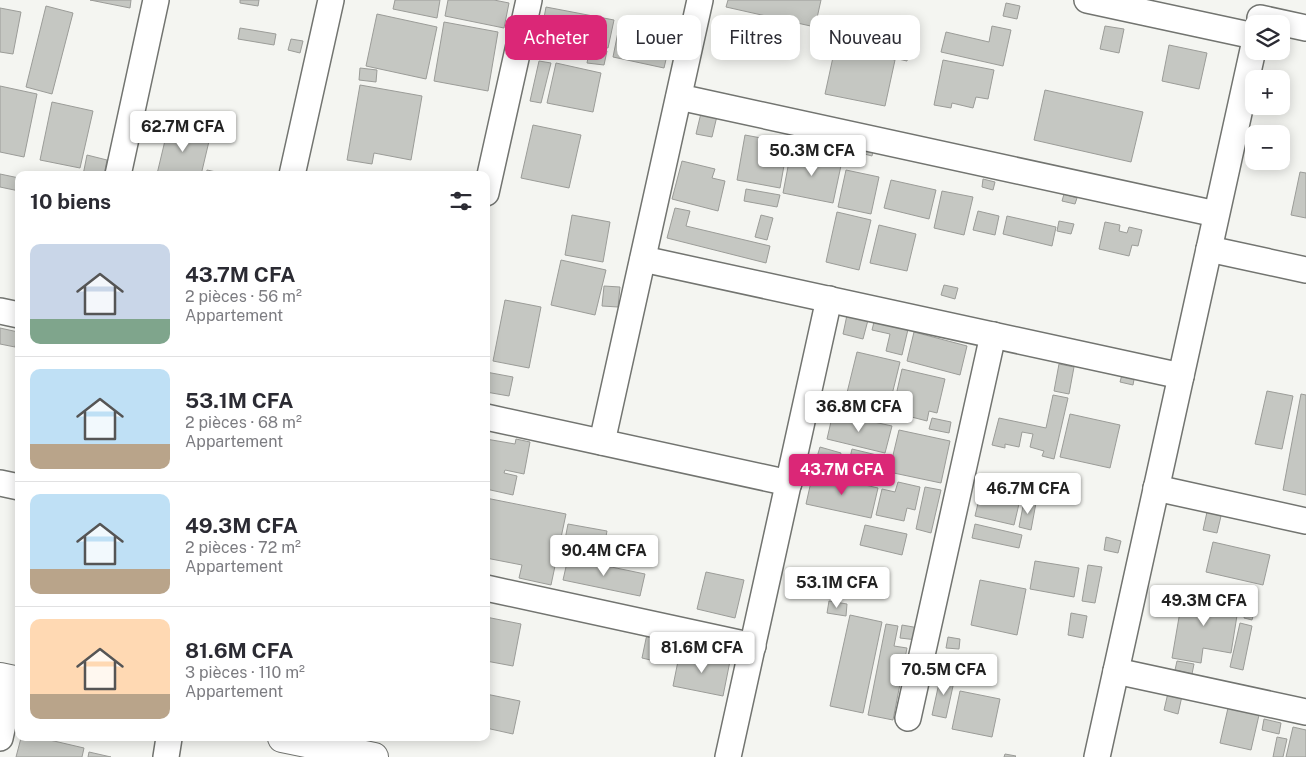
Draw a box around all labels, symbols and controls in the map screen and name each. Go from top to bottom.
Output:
chip: Acheter [505,15,607,60]
chip: Louer [617,15,701,60]
chip: Filtres [711,15,800,60]
chip: Nouveau [810,15,920,60]
map controls [1245,15,1290,170]
button: layers [1245,15,1290,60]
button: + [1245,70,1290,115]
pin: 62.7M CFA [126,110,240,153]
text: 62.7M CFA [141,117,225,136]
button: − [1245,125,1290,170]
pin: 50.3M CFA [755,134,869,177]
text: 50.3M CFA [769,141,855,160]
icon: filters [447,187,475,215]
text: 10 biens [30,189,111,214]
text: 43.7M CFA [185,262,296,287]
icon: home [70,264,130,324]
text: 2 pièces · 56 m² [185,287,302,306]
text: Appartement [185,306,283,325]
text: 53.1M CFA [185,388,294,413]
icon: home [70,389,130,449]
pin: 36.8M CFA [802,390,916,433]
text: 36.8M CFA [816,397,902,416]
text: 2 pièces · 68 m² [185,413,302,432]
text: Appartement [185,432,283,451]
pin: 43.7M CFA [785,454,899,496]
text: 43.7M CFA [800,460,884,479]
pin: 46.7M CFA [971,472,1085,515]
text: 46.7M CFA [986,479,1070,498]
text: 49.3M CFA [185,513,298,538]
icon: home [70,514,130,574]
pin: 90.4M CFA [547,534,661,577]
text: 2 pièces · 72 m² [185,538,301,557]
text: 90.4M CFA [561,541,647,560]
text: Appartement [185,557,283,576]
pin: 53.1M CFA [780,566,894,609]
text: 53.1M CFA [796,573,878,592]
pin: 49.3M CFA [1147,584,1261,627]
text: 49.3M CFA [1161,591,1247,610]
pin: 81.6M CFA [645,632,759,674]
text: 81.6M CFA [185,638,293,663]
text: 81.6M CFA [661,638,743,657]
icon: home [70,639,130,699]
pin: 70.5M CFA [887,654,1001,696]
text: 70.5M CFA [901,660,987,679]
text: 3 pièces · 110 m² [185,663,305,682]
text: Appartement [185,682,283,701]

